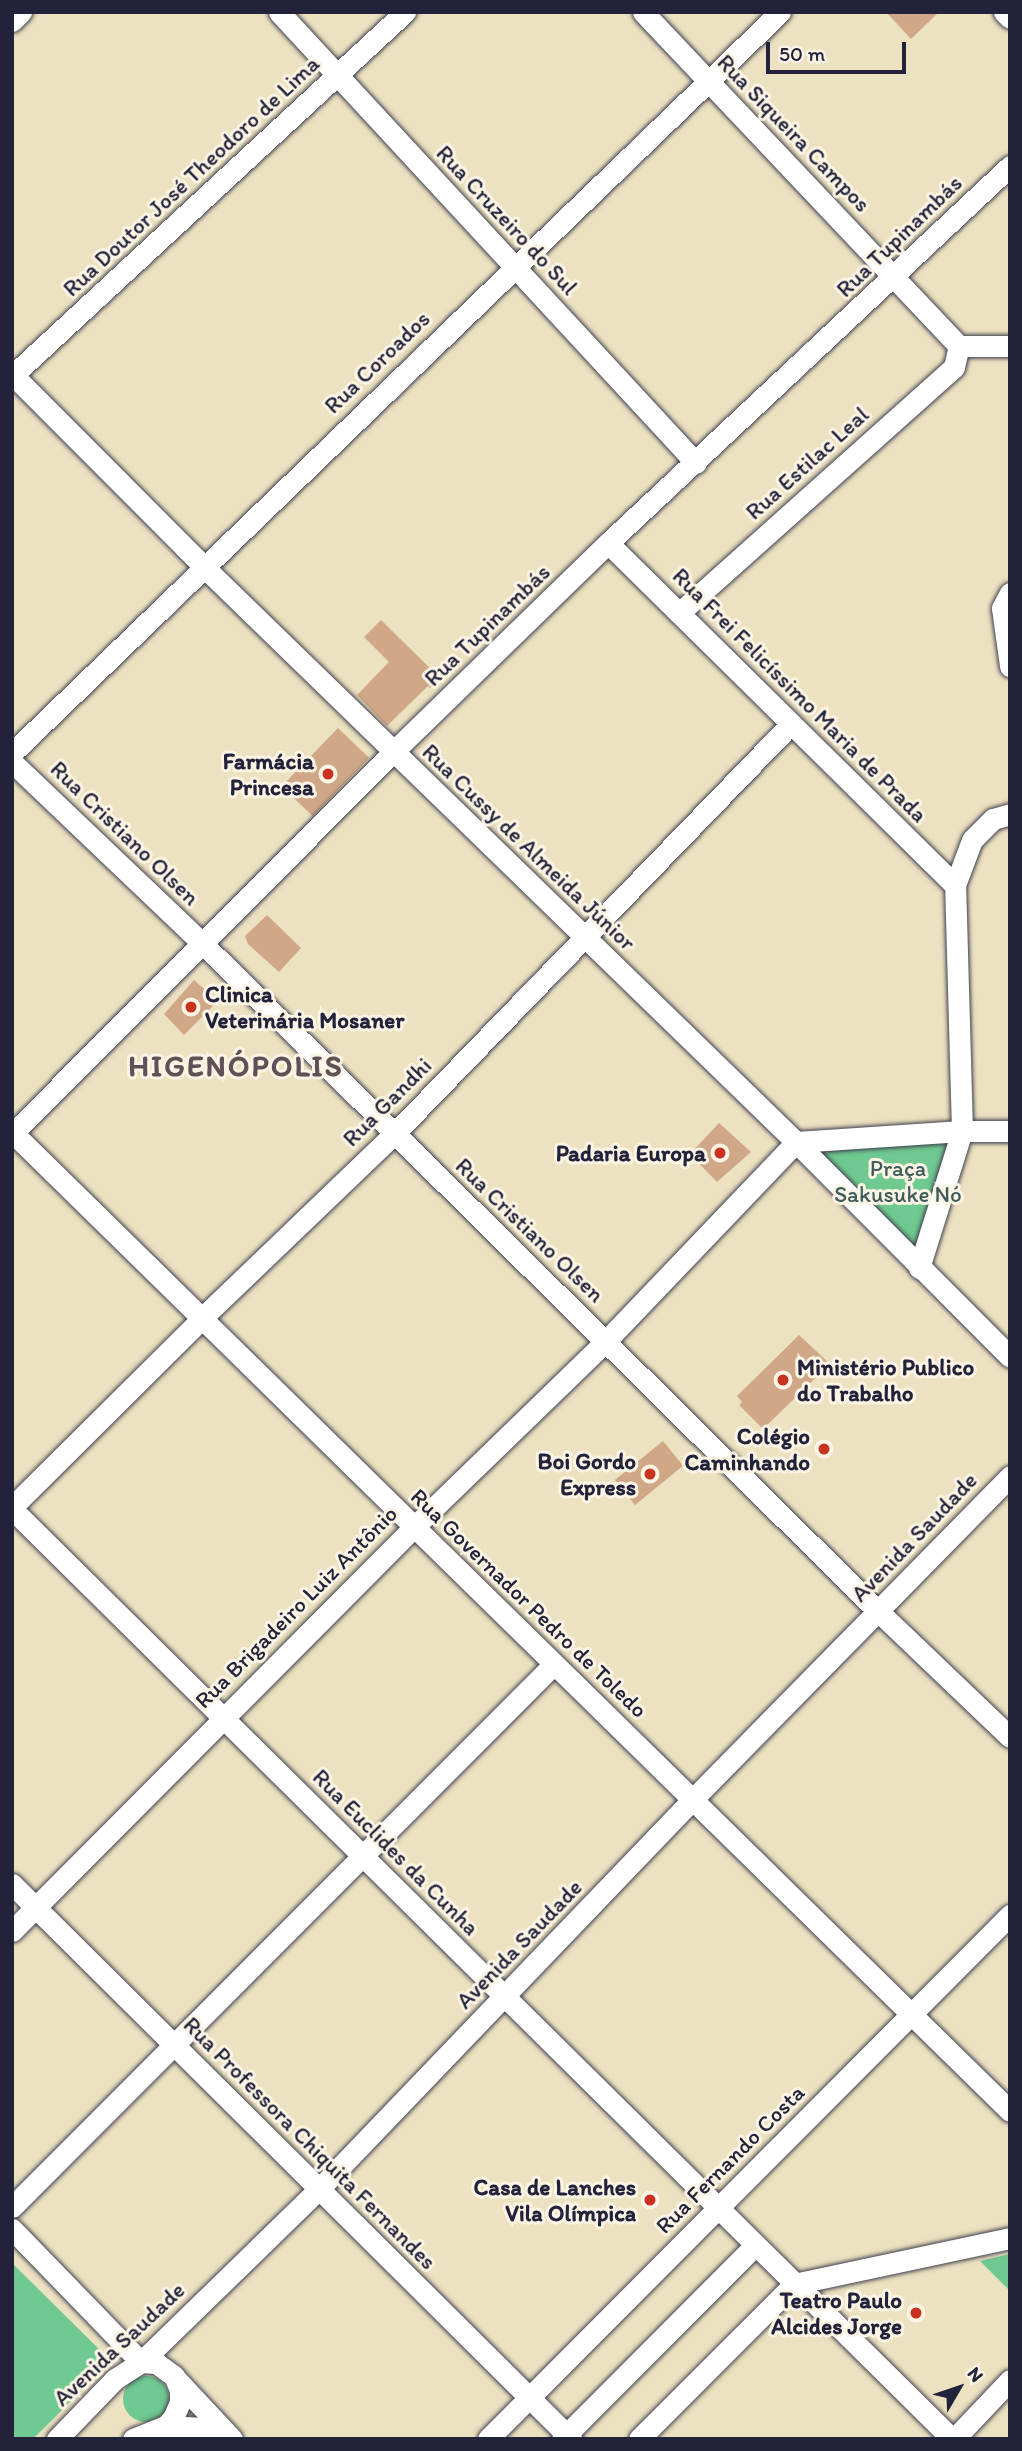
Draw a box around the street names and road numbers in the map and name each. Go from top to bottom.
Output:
street label: Rua Siqueira Campos [712,49,876,217]
street label: Rua Doutor José Theodoro de Lima [57,50,325,302]
street label: Rua Cruzeiro do Sul [431,139,583,301]
street label: Rua Tupinambás [831,170,967,302]
street label: Rua Coroados [318,305,436,419]
street label: Rua Estilac Leal [740,401,874,525]
street label: Rua Tupinambás [419,559,555,691]
street label: Rua Frei Felicíssimo Maria de Prada [667,562,933,828]
street label: Rua Cussy de Almeida Júnior [417,738,641,956]
street label: Rua Cristiano Olsen [45,755,205,911]
street label: Rua Gandhi [337,1052,437,1152]
street label: Rua Cristiano Olsen [450,1152,610,1308]
street label: Avenida Saudade [845,1467,983,1607]
street label: Rua Governador Pedro de Toledo [405,1482,653,1724]
street label: Rua Brigadeiro Luiz Antônio [189,1500,403,1714]
street label: Rua Euclides da Cunha [307,1763,485,1941]
street label: Avenida Saudade [450,1874,588,2014]
street label: Rua Professora Chiquita Fernandes [178,2011,442,2275]
street label: Rua Fernando Costa [651,2080,809,2238]
street label: Avenida Saudade [48,2276,190,2412]

